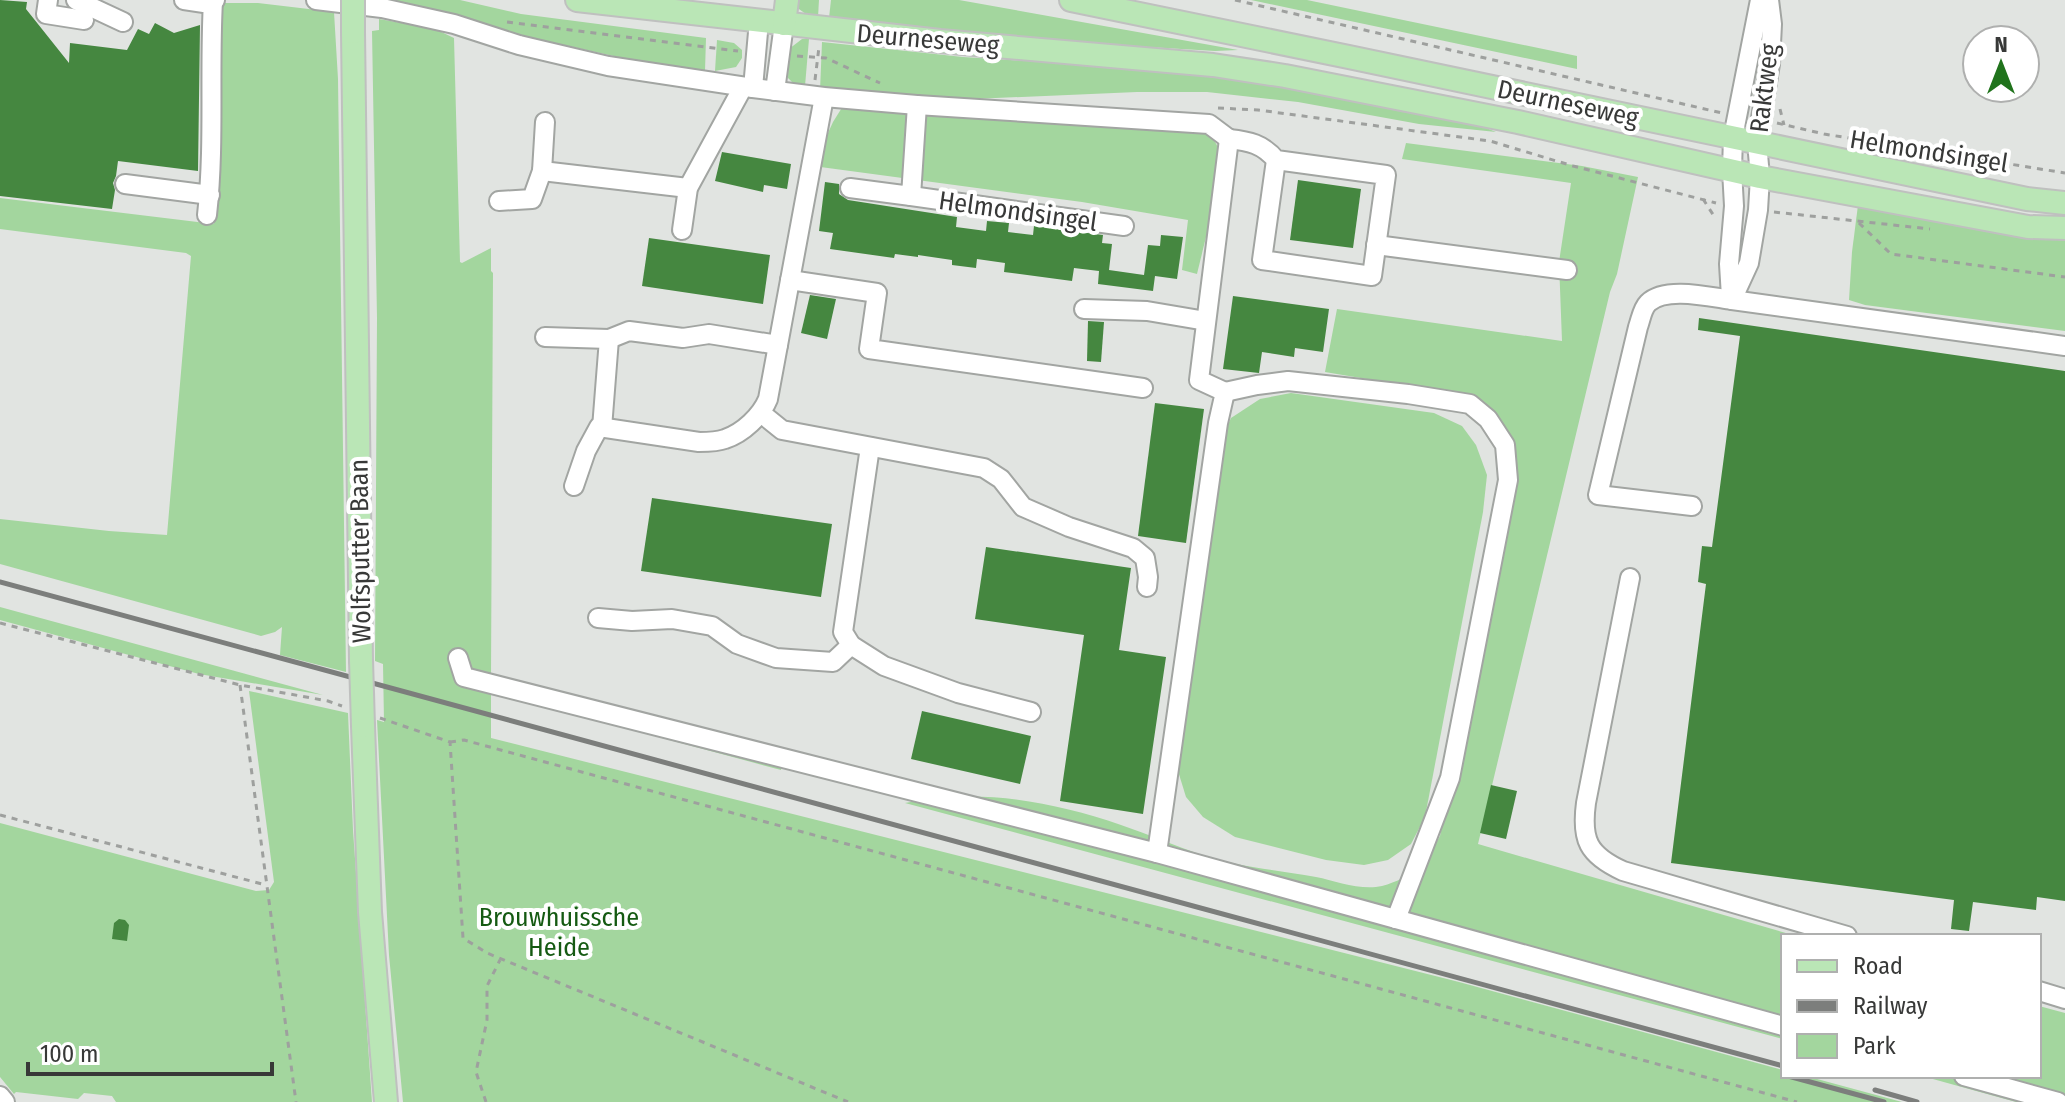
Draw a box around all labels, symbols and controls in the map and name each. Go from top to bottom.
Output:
street label: Deurneseweg [855,18,1001,61]
north arrow [1961,24,2041,104]
text: N [1994,31,2008,58]
street label: Raktweg [1744,41,1785,134]
street label: Deurneseweg [1495,73,1642,134]
street label: Helmondsingel [1848,124,2010,179]
street label: Helmondsingel [937,185,1099,238]
street label: Wolfsputter Baan [343,459,378,643]
park label: Brouwhuissche Heide [479,902,639,963]
legend [1781,934,2041,1078]
text: Road [1853,952,1903,980]
text: Railway [1853,992,1928,1020]
scale bar [28,1026,272,1076]
text: Park [1853,1032,1896,1060]
text: 100 m [40,1040,98,1068]

